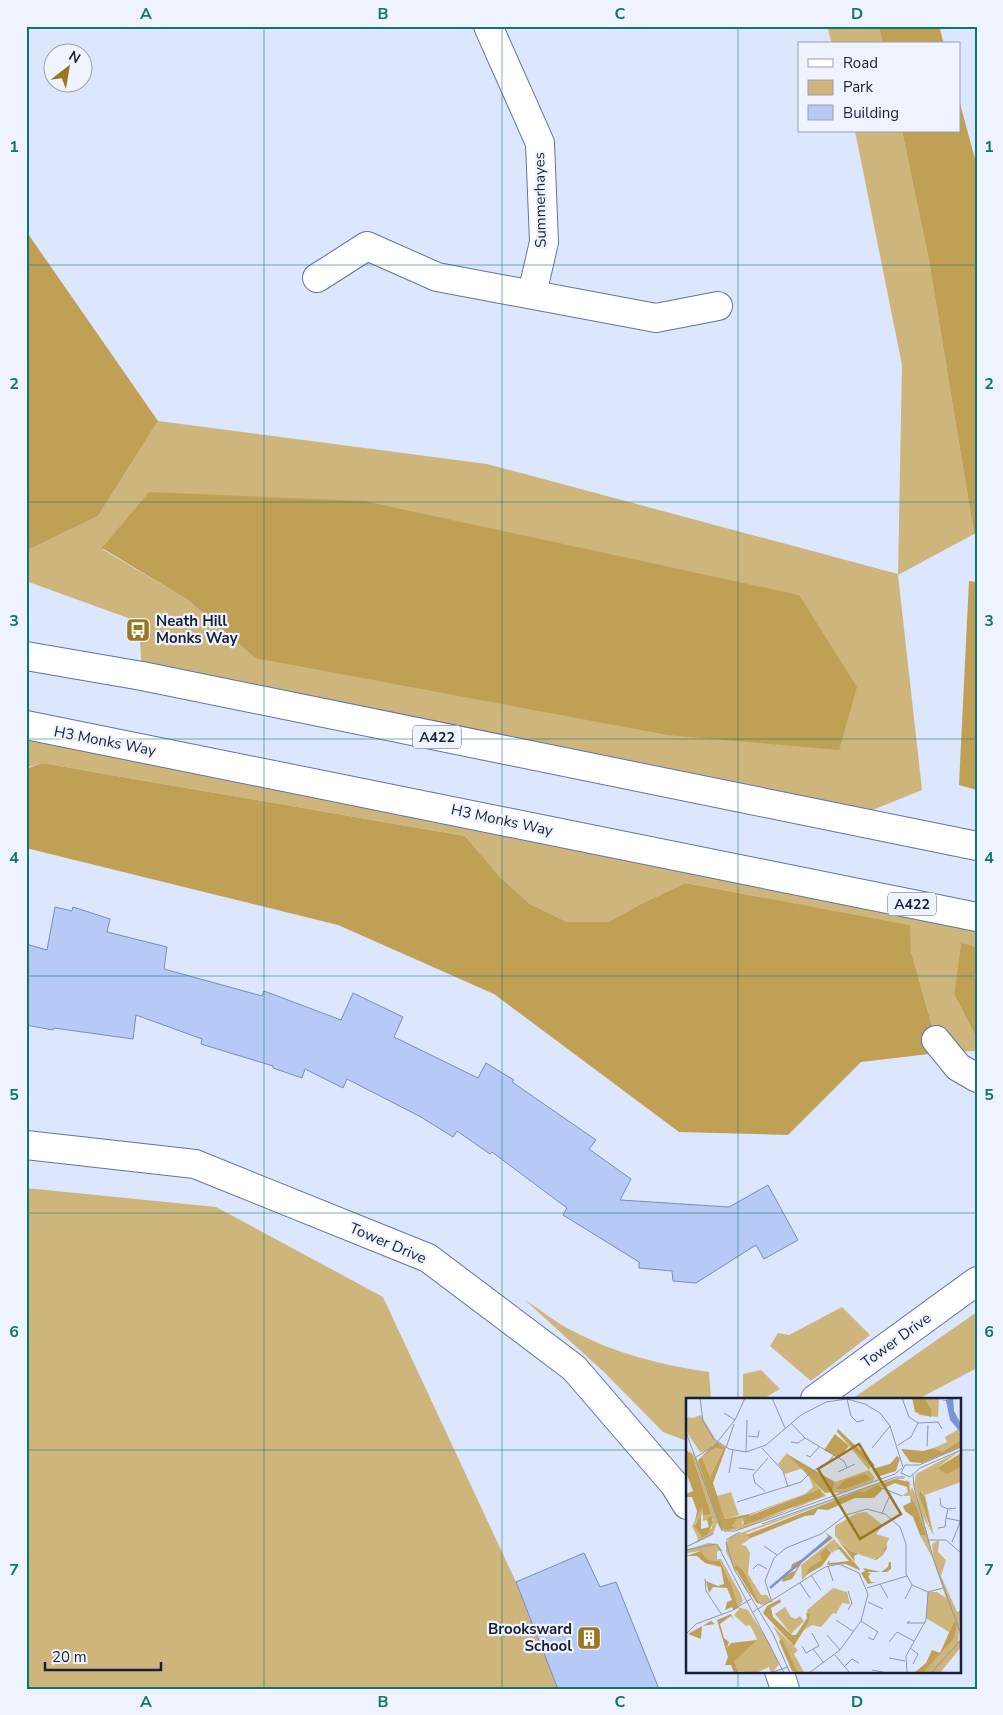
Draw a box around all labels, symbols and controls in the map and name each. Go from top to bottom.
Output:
text: A [140,3,152,25]
text: B [377,3,389,25]
text: C [615,3,626,25]
text: D [851,3,863,25]
north arrow [42,42,92,92]
legend [798,42,960,132]
text: N [65,46,84,68]
text: Road [843,53,878,73]
text: Park [843,77,873,97]
text: Building [843,103,899,123]
text: 1 [9,136,19,158]
text: 1 [984,136,994,158]
street label: Summerhayes [529,152,551,248]
text: 2 [9,373,19,395]
text: 2 [984,373,994,395]
text: 3 [9,610,19,632]
text: 3 [984,610,994,632]
place label: Neath Hill Monks Way [156,611,238,648]
bus stop icon: Neath Hill Monks Way [125,617,151,643]
street label: H3 Monks Way [52,721,158,761]
road number: A422 [413,726,461,749]
street label: H3 Monks Way [449,799,555,841]
text: 4 [9,847,19,869]
text: 4 [984,847,994,869]
road number: A422 [888,892,936,916]
text: 5 [9,1084,19,1106]
text: 5 [984,1084,994,1106]
street label: Tower Drive [347,1218,429,1268]
street label: Tower Drive [857,1308,935,1372]
text: 6 [9,1321,19,1343]
text: 6 [984,1321,994,1343]
inset map [686,1398,960,1672]
text: 7 [9,1559,19,1581]
text: 7 [984,1559,994,1581]
place label: Brooksward School [488,1619,572,1656]
building icon: Brooksward School [576,1625,602,1651]
scale bar [45,1640,161,1672]
text: 20 m [52,1647,87,1667]
text: A [140,1691,152,1713]
text: B [377,1691,389,1713]
text: C [615,1691,626,1713]
text: D [851,1691,863,1713]

